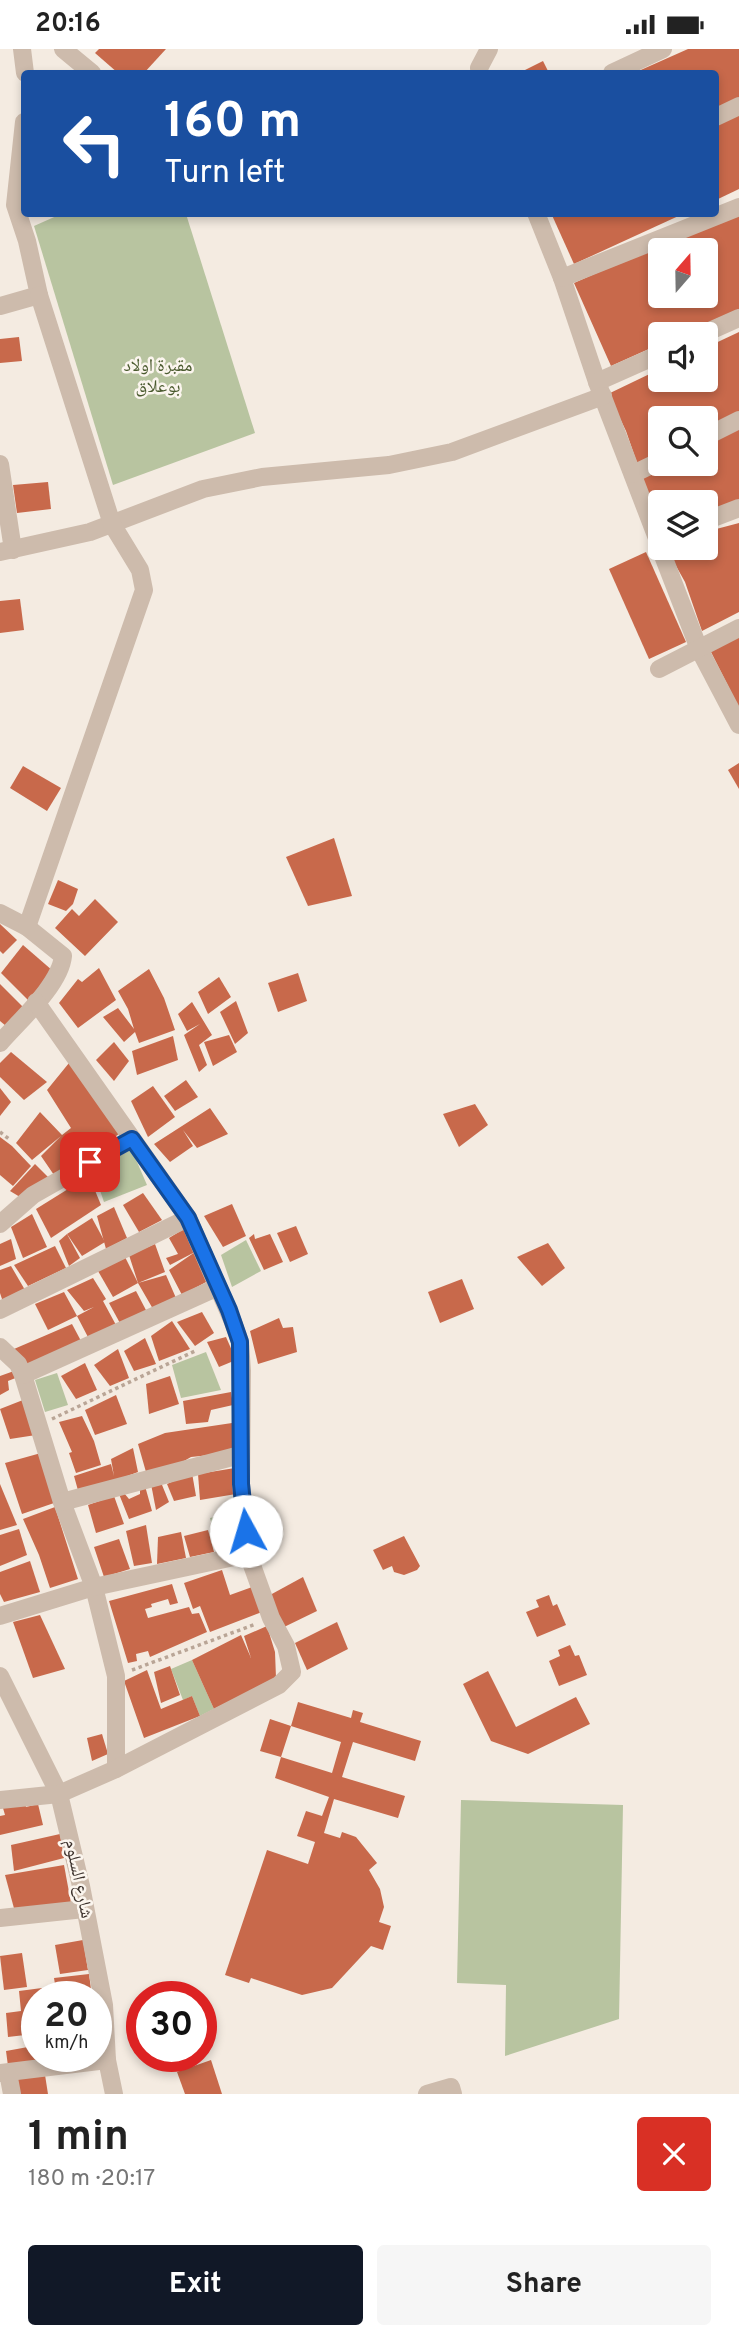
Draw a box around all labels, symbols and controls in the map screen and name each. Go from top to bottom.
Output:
text: 20:16 [35,8,101,41]
text: 160 m [164,93,301,155]
icon: left [49,98,140,189]
text: Turn left [164,154,285,194]
north arrow [648,238,718,308]
map controls [648,238,718,560]
button: sound [648,322,718,392]
park label: مقبرة اولاد بوعلاق [124,355,192,399]
button: search [648,406,718,476]
button: layers [648,490,718,560]
pin [60,1132,120,1192]
icon: arrive [71,1143,109,1181]
position arrow [209,1494,283,1568]
street label: شارع السلوم [58,1837,98,1921]
speed limit sign: 30 [126,1981,217,2072]
text: 20 [44,1995,89,2039]
text: km/h [45,2032,88,2055]
text: 1 min [28,2112,129,2165]
button: close [637,2117,711,2191]
text: 180 m · 20:17 [28,2165,155,2194]
button: Exit [28,2245,363,2325]
button: Share [377,2245,711,2325]

